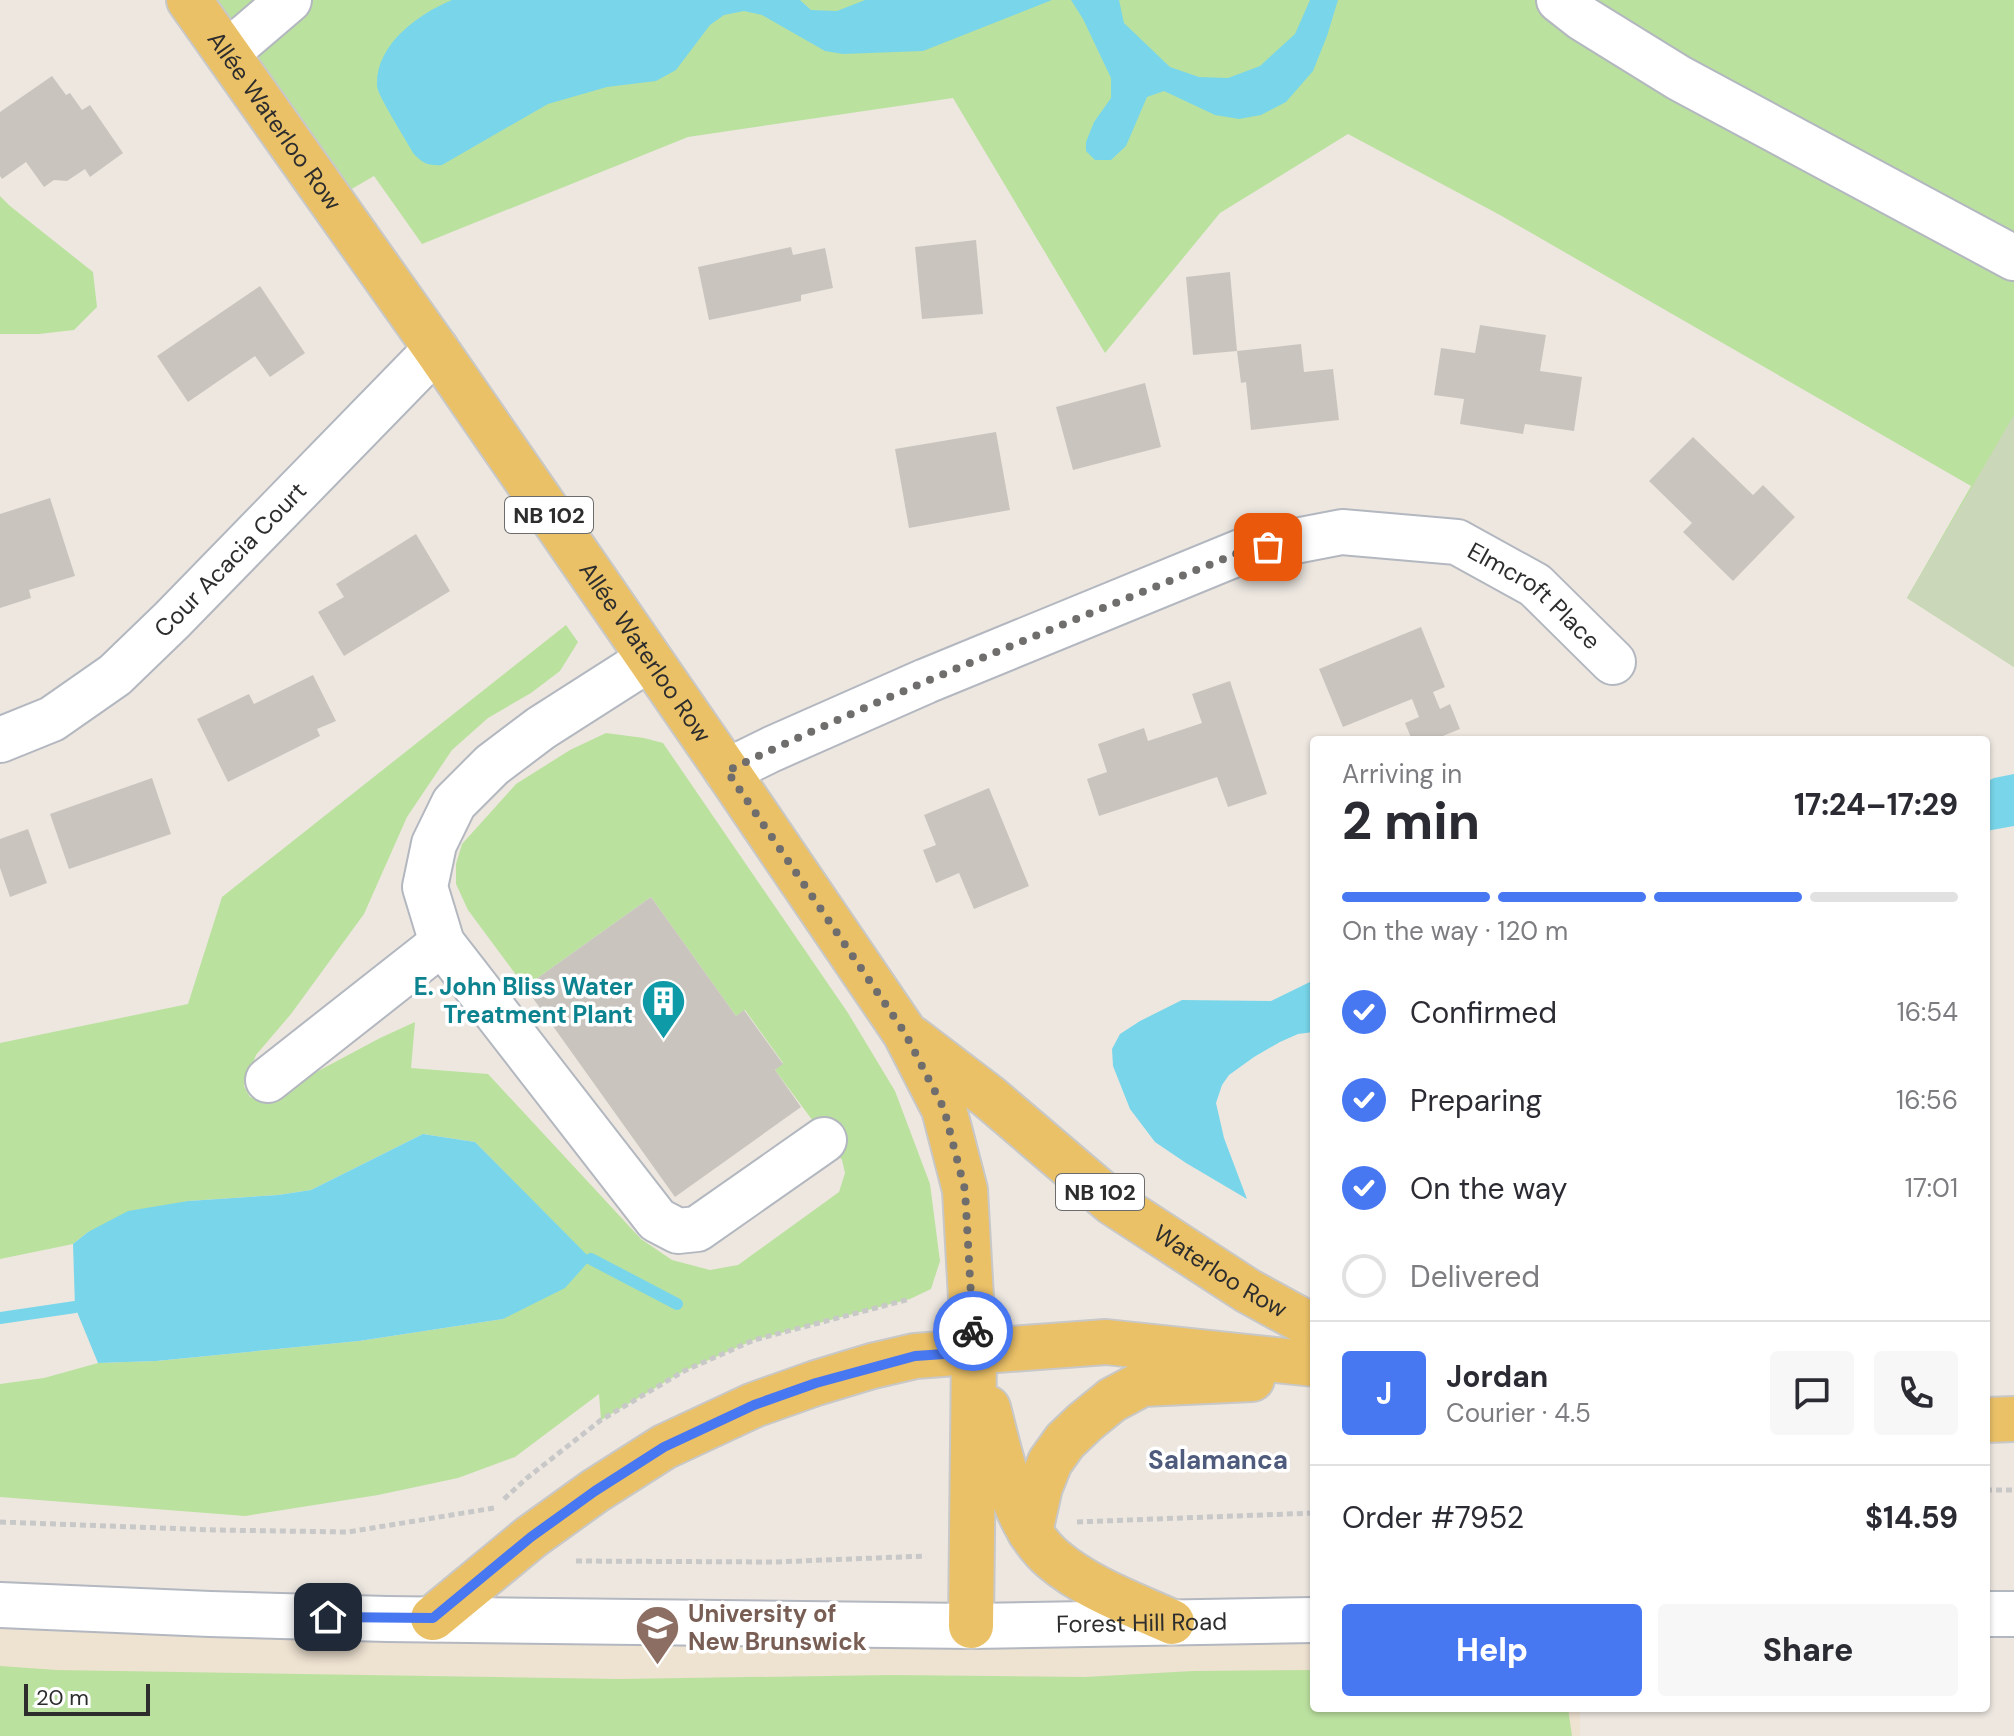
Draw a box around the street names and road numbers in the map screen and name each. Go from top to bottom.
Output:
street label: Allée Waterloo Row [201,25,349,216]
street label: Cour Acacia Court [147,475,313,644]
road number: NB 102 [505,497,593,533]
street label: Elmcroft Place [1462,535,1607,656]
street label: Allée Waterloo Row [572,556,719,748]
road number: NB 102 [1056,1174,1144,1210]
street label: Waterloo Row [1148,1218,1293,1324]
street label: Forest Hill Road [1056,1606,1227,1640]

